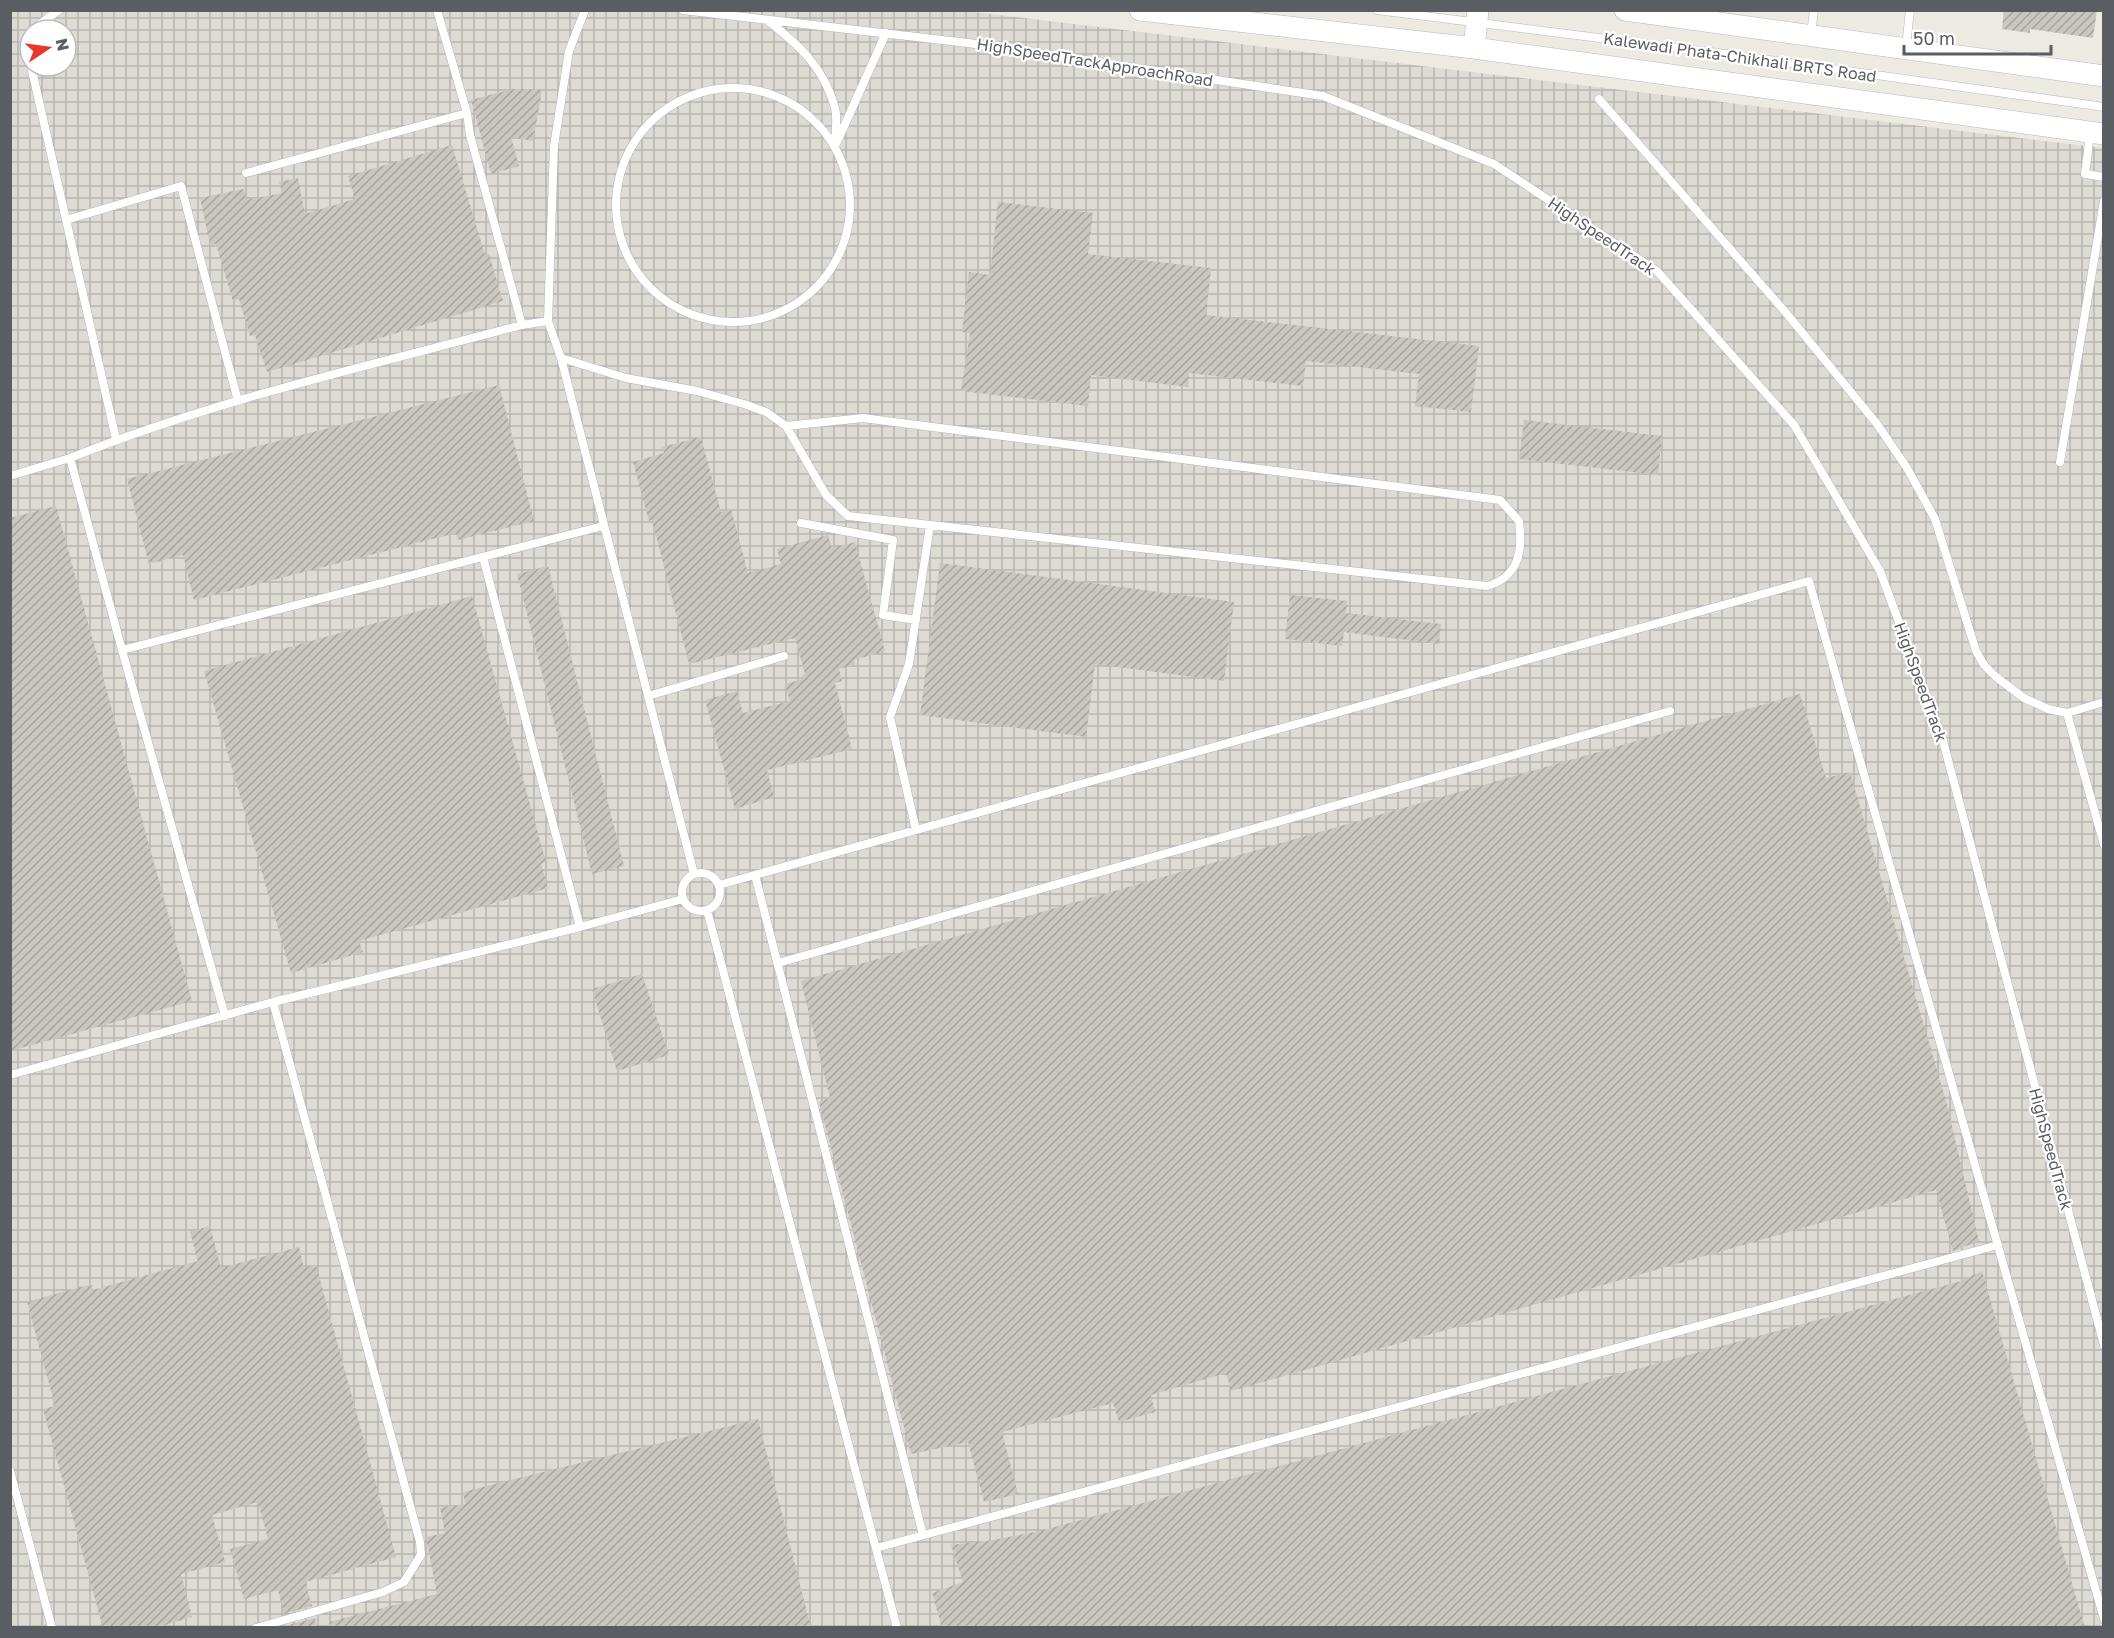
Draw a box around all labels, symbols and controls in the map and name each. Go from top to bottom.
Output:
north arrow [18,18,78,78]
scale bar [1904,18,2051,56]
text: 50 m [1913,27,1955,49]
street label: Kalewadi Phata-Chikhali BRTS Road [1602,28,1878,86]
street label: HighSpeedTrackApproachRoad [975,33,1215,91]
text: N [52,36,74,53]
street label: HighSpeedTrack [1544,192,1660,280]
street label: HighSpeedTrack [1890,619,1952,745]
street label: HighSpeedTrack [2025,1086,2077,1212]

